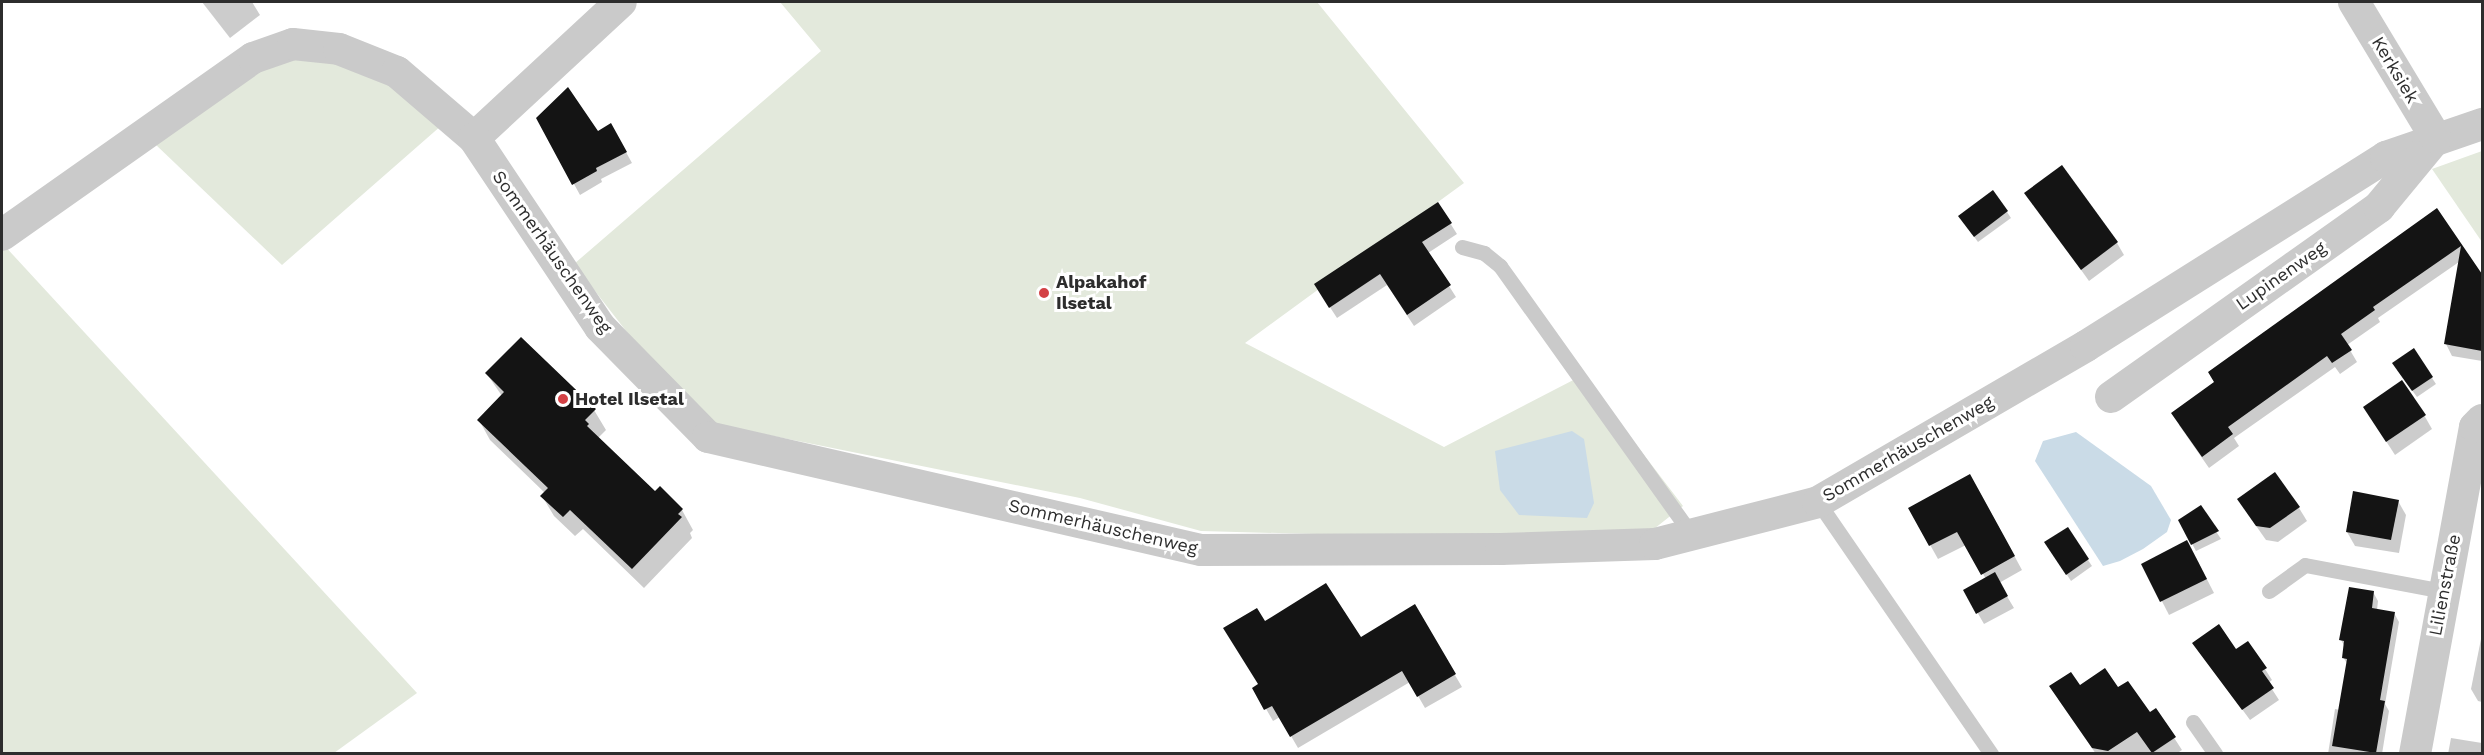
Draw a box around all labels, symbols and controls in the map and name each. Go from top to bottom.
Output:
street label: Kerksiek [2367,33,2423,107]
street label: Sommerhäuschenweg [488,167,616,337]
street label: Lupinenweg [2232,237,2330,315]
place label: Alpakahof Ilsetal [1056,272,1147,314]
marker: Alpakahof Ilsetal [1037,286,1051,300]
place label: Hotel Ilsetal [575,388,684,410]
street label: Sommerhäuschenweg [1819,391,1997,507]
marker: Hotel Ilsetal [556,392,570,406]
street label: Sommerhäuschenweg [1006,495,1200,559]
street label: Lilienstraße [2425,532,2465,638]

